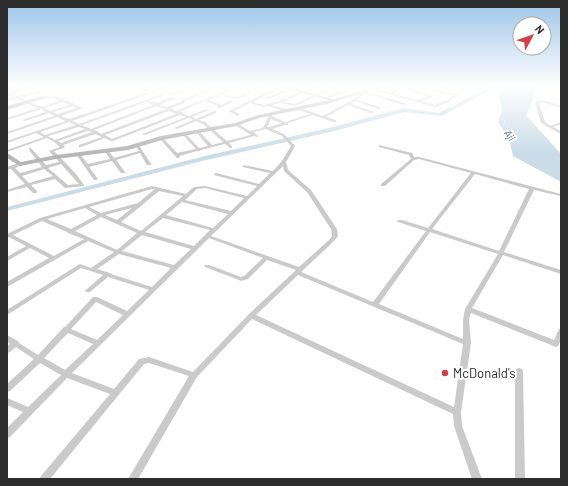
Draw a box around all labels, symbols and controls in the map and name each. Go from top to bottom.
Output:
north arrow [512,16,552,56]
text: N [533,22,547,36]
water label: Aji [502,127,518,143]
place label: McDonald's [453,365,516,381]
marker: McDonald's [440,368,450,378]

